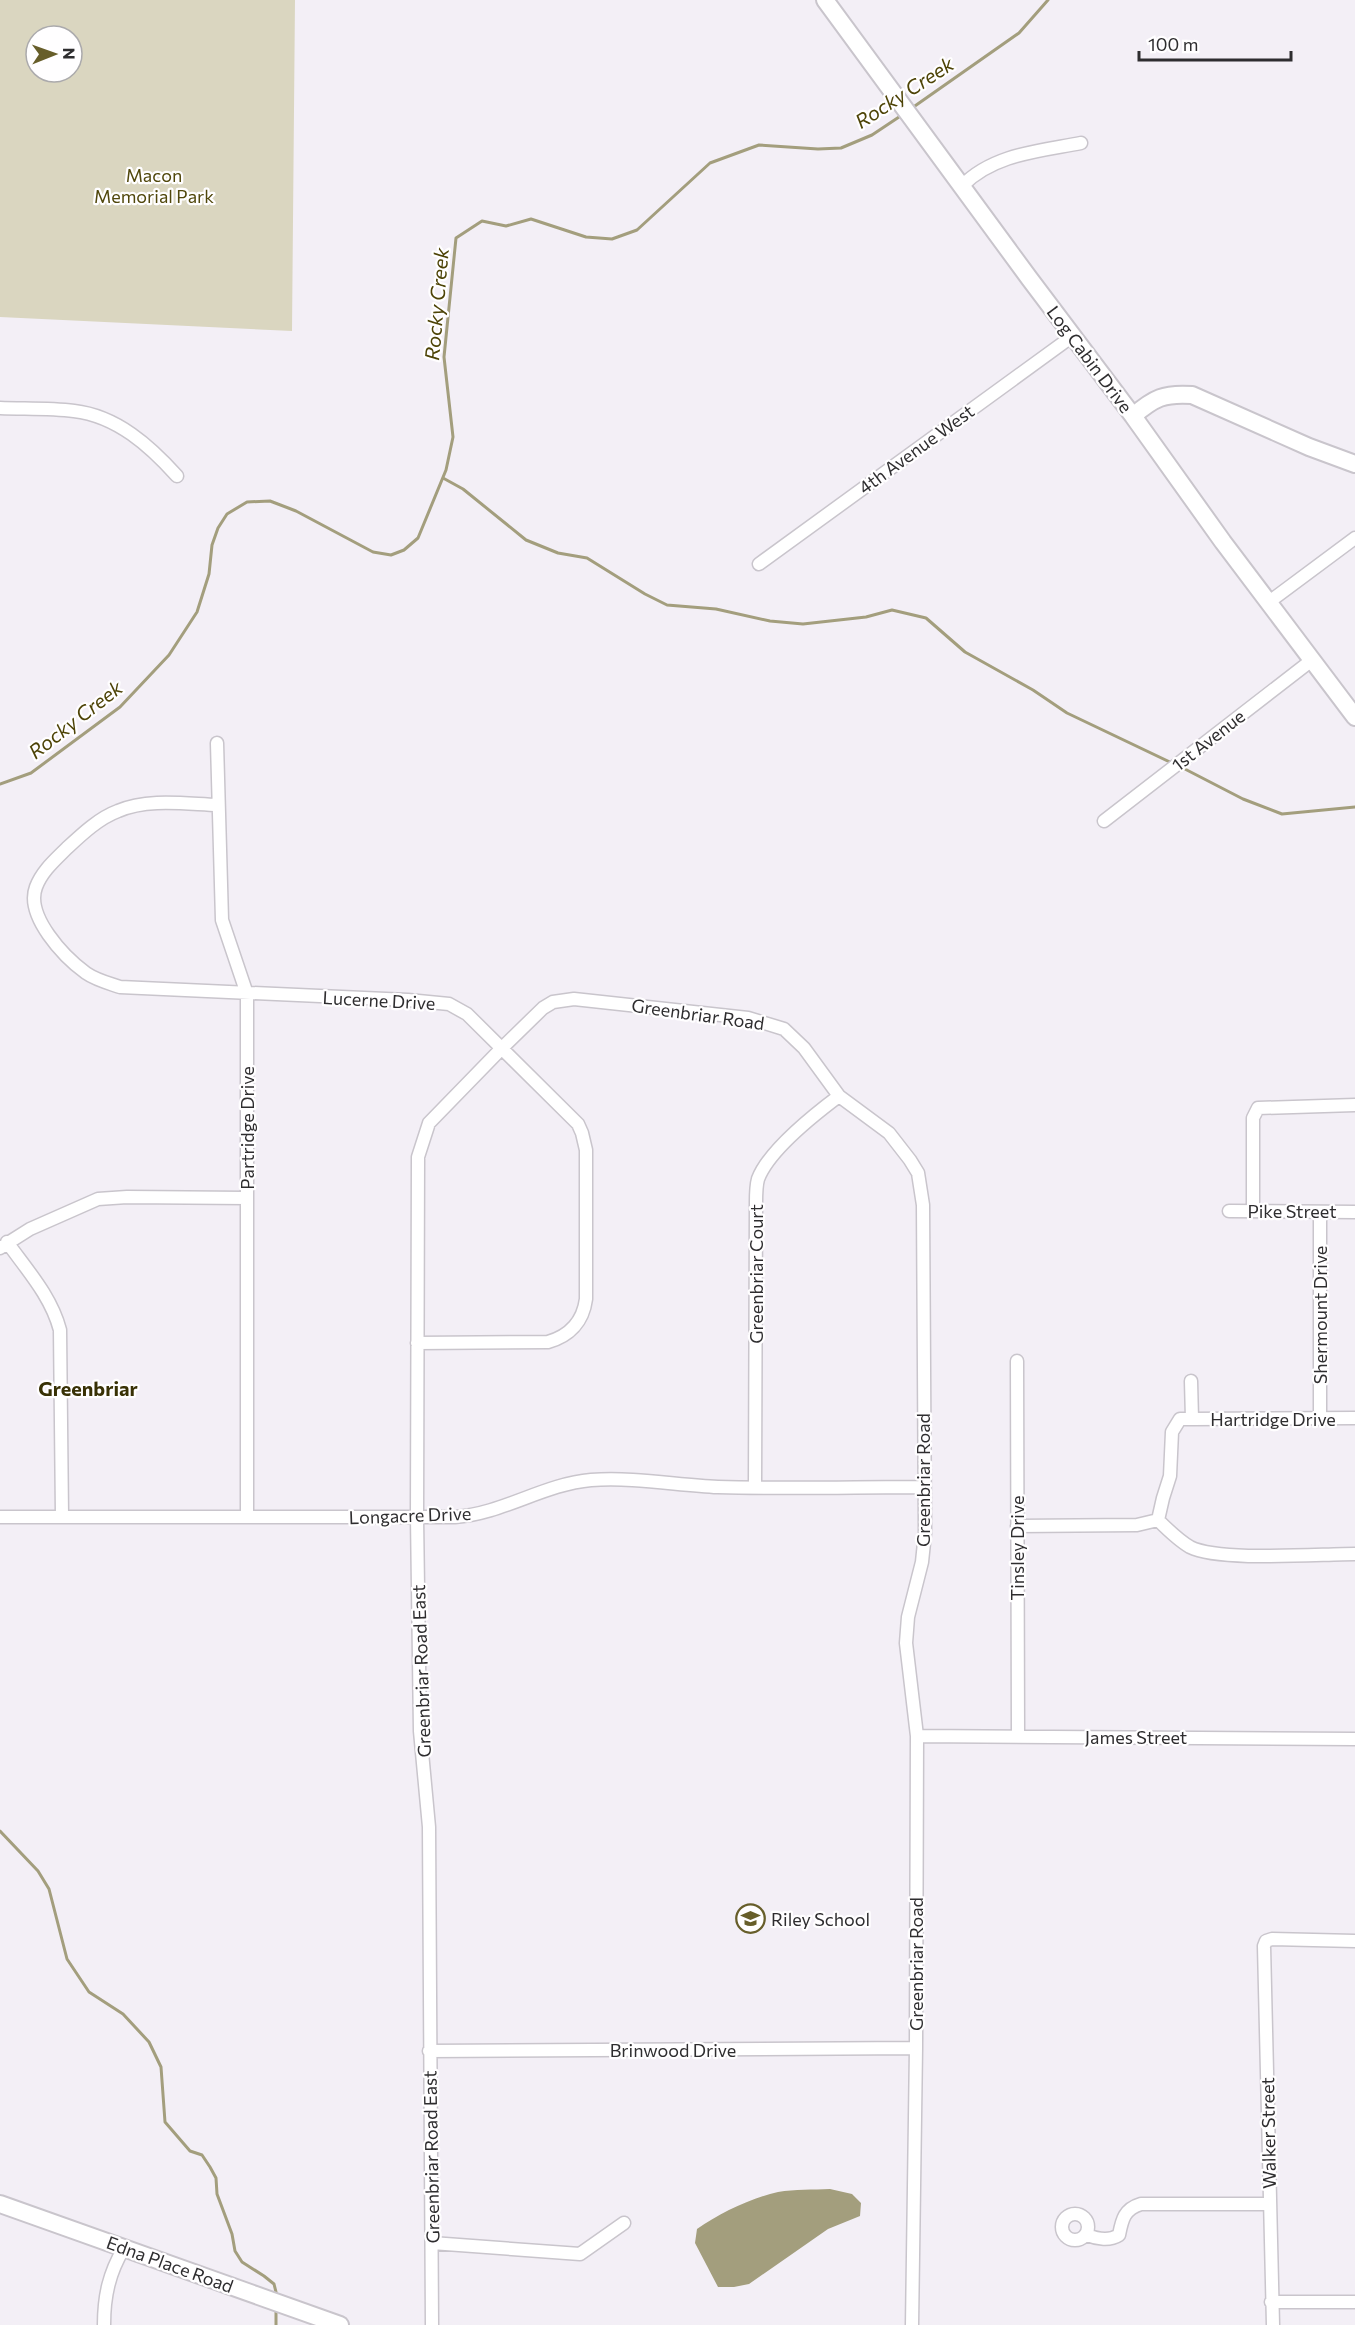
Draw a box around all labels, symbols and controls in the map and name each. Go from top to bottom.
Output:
north arrow [24,24,84,84]
scale bar [1139,24,1290,62]
text: 100 m [1148,33,1198,55]
text: N [60,48,79,60]
water label: Rocky Creek [850,51,959,133]
park label: Macon Memorial Park [94,164,214,207]
water label: Rocky Creek [419,246,453,361]
street label: Log Cabin Drive [1043,301,1137,417]
street label: 4th Avenue West [854,400,978,498]
water label: Rocky Creek [23,674,128,763]
street label: 1st Avenue [1167,705,1249,775]
street label: Lucerne Drive [322,986,436,1014]
street label: Greenbriar Road [630,994,766,1034]
street label: Partridge Drive [236,1066,258,1190]
street label: Pike Street [1247,1200,1337,1222]
street label: Greenbriar Court [745,1204,767,1344]
street label: Shermount Drive [1309,1246,1331,1384]
district label: Greenbriar [38,1376,138,1400]
street label: Hartridge Drive [1210,1408,1336,1430]
street label: Greenbriar Road [912,1413,934,1547]
street label: Tinsley Drive [1006,1496,1028,1600]
street label: Longacre Drive [348,1502,472,1528]
street label: Greenbriar Road East [407,1584,435,1758]
street label: James Street [1085,1726,1187,1748]
street label: Greenbriar Road [905,1897,927,2031]
school or university icon: Riley School [734,1903,766,1935]
place label: Riley School [771,1908,870,1930]
street label: Brinwood Drive [610,2039,736,2061]
street label: Greenbriar Road East [418,2070,444,2244]
street label: Walker Street [1256,2077,1280,2189]
street label: Edna Place Road [104,2231,236,2297]

